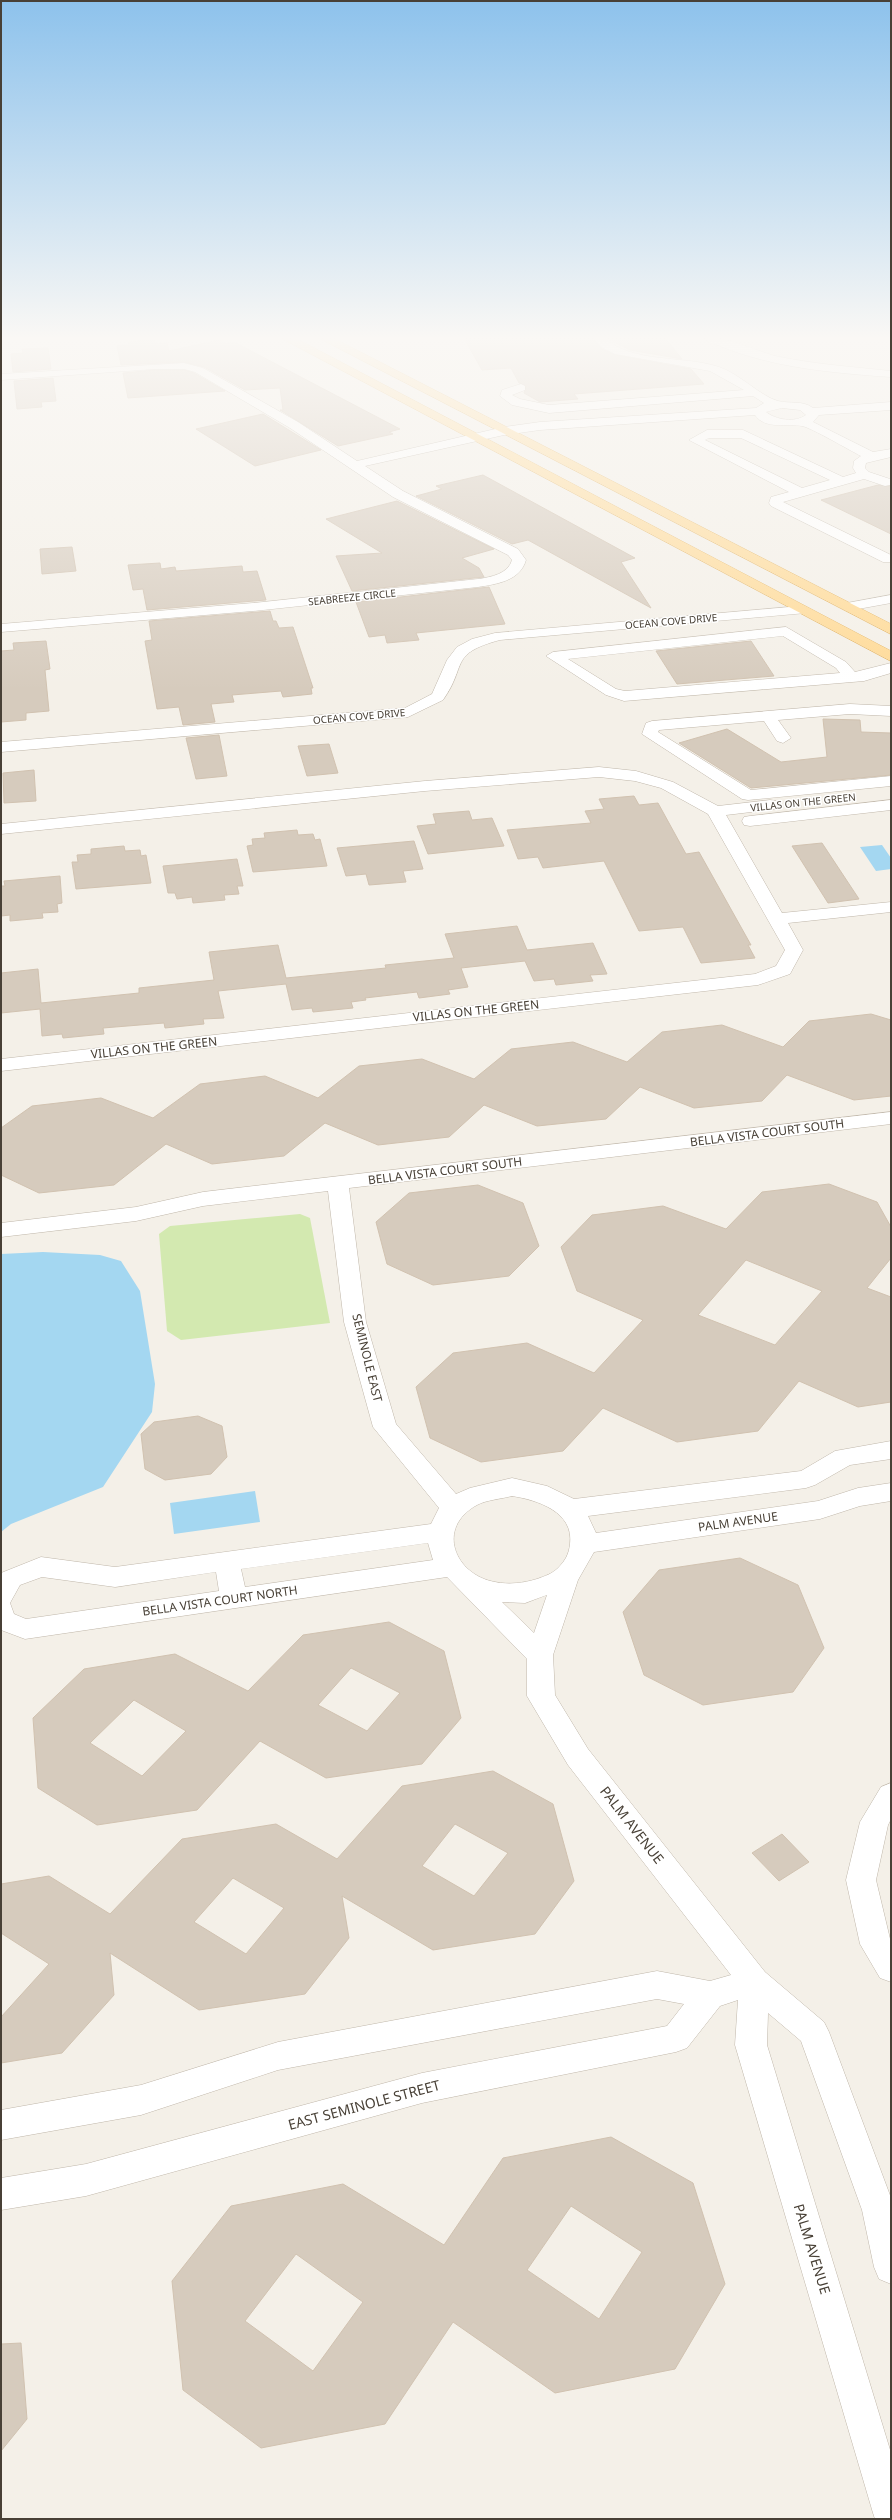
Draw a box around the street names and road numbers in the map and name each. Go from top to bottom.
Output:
street label: SEABREEZE CIRCLE [307,585,397,609]
street label: OCEAN COVE DRIVE [624,610,718,632]
street label: OCEAN COVE DRIVE [312,705,406,727]
street label: VILLAS ON THE GREEN [750,790,856,814]
street label: VILLAS ON THE GREEN [412,995,540,1026]
street label: VILLAS ON THE GREEN [90,1032,218,1063]
street label: BELLA VISTA COURT SOUTH [689,1115,845,1150]
street label: BELLA VISTA COURT SOUTH [367,1153,523,1188]
street label: SEMINOLE EAST [348,1312,387,1404]
street label: PALM AVENUE [697,1508,779,1536]
street label: BELLA VISTA COURT NORTH [141,1581,299,1620]
street label: PALM AVENUE [596,1782,669,1867]
street label: EAST SEMINOLE STREET [286,2075,442,2134]
street label: PALM AVENUE [790,2201,835,2296]

